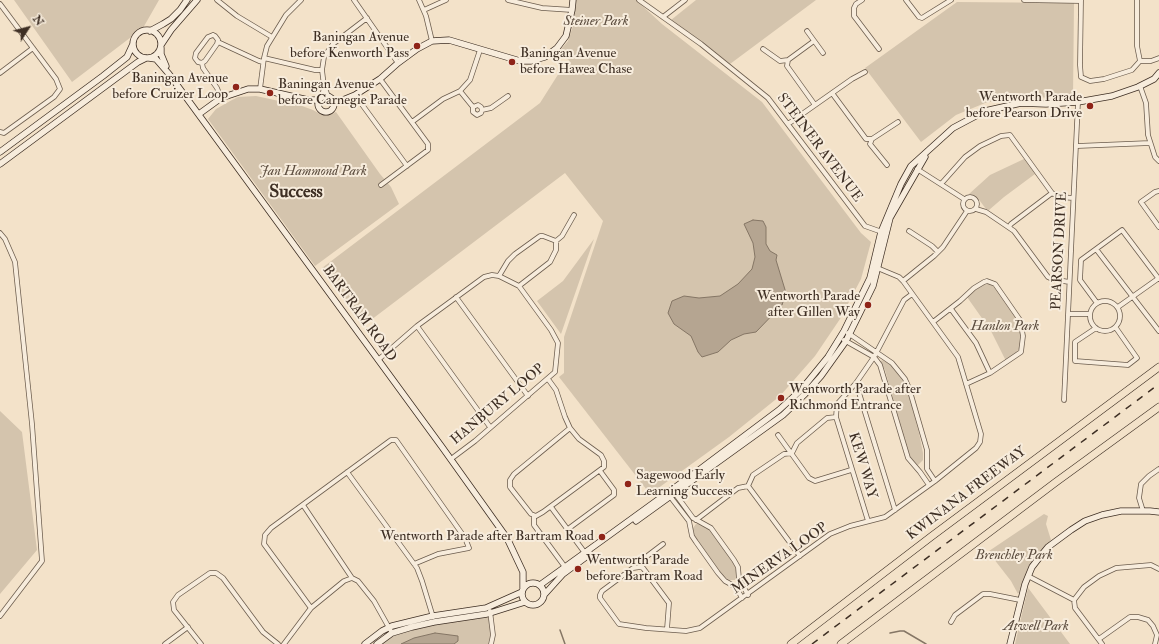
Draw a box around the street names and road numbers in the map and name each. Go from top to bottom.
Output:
street label: STEINER AVENUE [773,90,865,206]
street label: PEARSON DRIVE [1049,191,1071,311]
street label: BARTRAM ROAD [318,263,400,365]
street label: HANBURY LOOP [448,361,548,449]
street label: KEW WAY [844,431,880,501]
street label: KWINANA FREEWAY [904,444,1030,544]
street label: MINERVA LOOP [729,520,831,598]

